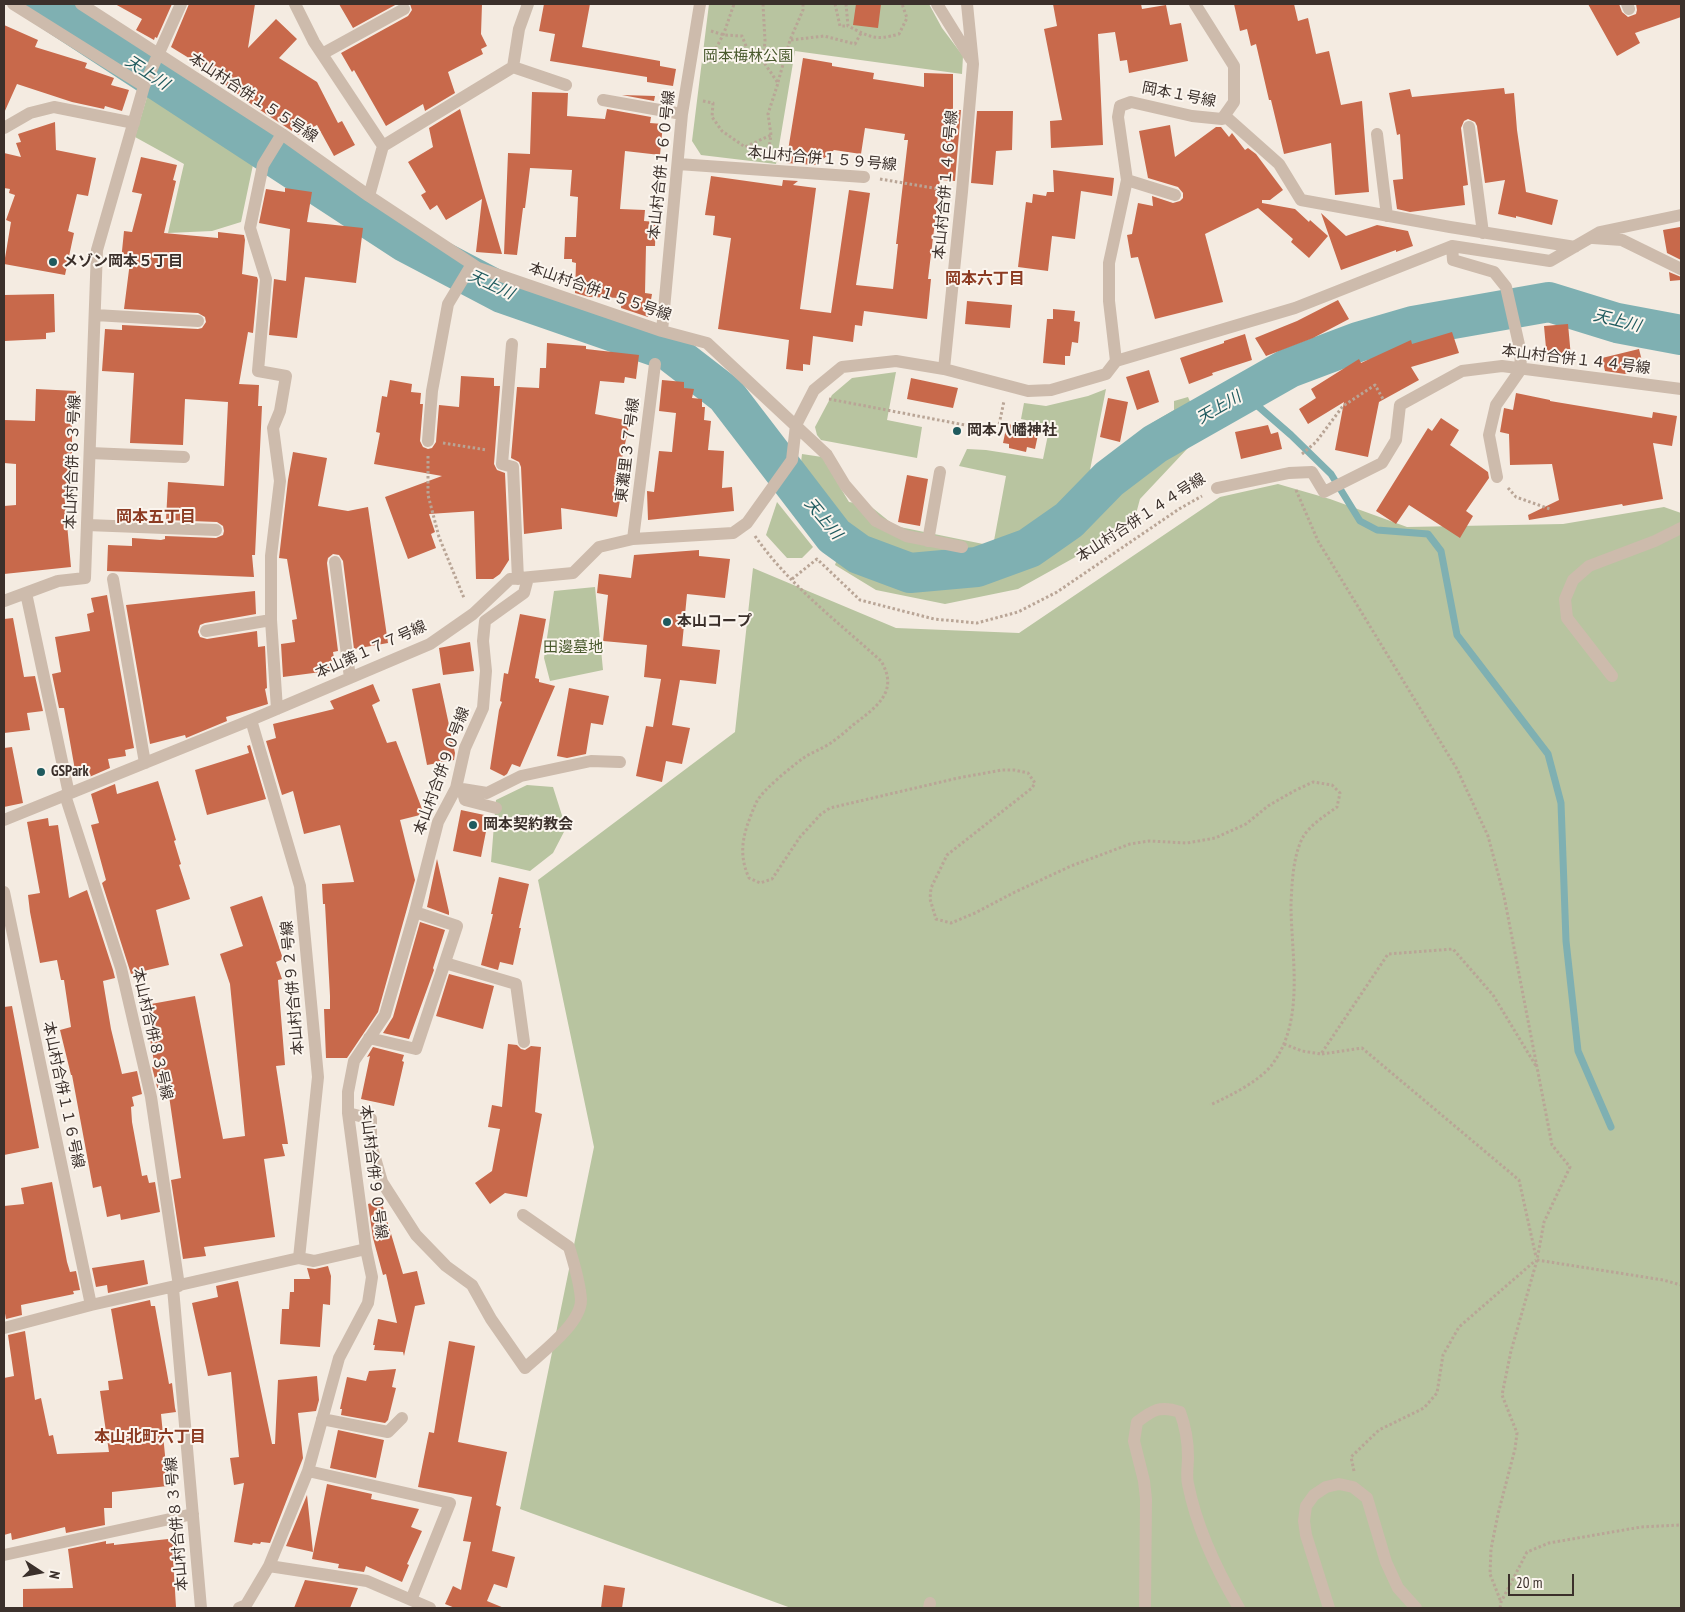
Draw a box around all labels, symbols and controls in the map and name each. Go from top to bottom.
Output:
park label: 岡本梅林公園 [703,48,793,66]
street label: 本山村合併１５５号線 [185,50,321,146]
water label: 天上川 [122,52,172,94]
street label: 岡本１号線 [1140,79,1218,111]
street label: 本山村合併１６０号線 [645,89,679,241]
street label: 本山村合併１４６号線 [930,110,962,260]
street label: 本山村合併１５９号線 [747,143,897,175]
place label: メゾン岡本５丁目 [63,253,183,271]
marker: メゾン岡本５丁目 [47,256,59,268]
street label: 本山村合併１５５号線 [526,259,674,325]
water label: 天上川 [465,266,517,304]
district label: 岡本六丁目 [945,269,1025,289]
water label: 天上川 [1591,306,1643,336]
street label: 本山村合併１４４号線 [1500,342,1652,378]
water label: 天上川 [1193,388,1245,428]
street label: 本山村合併８３号線 [62,394,84,530]
street label: 東灘里３７号線 [613,397,643,503]
place label: 岡本八幡神社 [967,422,1057,440]
marker: 岡本八幡神社 [951,425,963,437]
street label: 本山村合併１４４号線 [1073,470,1209,566]
water label: 天上川 [800,494,846,544]
district label: 岡本五丁目 [116,507,196,527]
place label: 本山コープ [677,613,752,631]
marker: 本山コープ [661,616,673,628]
street label: 本山第１７７号線 [313,617,429,683]
park label: 田邊墓地 [543,639,603,657]
street label: 本山村合併９０号線 [410,704,474,838]
place label: GSPark [51,763,89,781]
marker: GSPark [35,766,47,778]
place label: 岡本契約教会 [483,816,573,834]
marker: 岡本契約教会 [467,819,479,831]
street label: 本山村合併９２号線 [278,920,308,1056]
street label: 本山村合併８３号線 [128,966,176,1102]
street label: 本山村合併１１６号線 [39,1020,87,1170]
street label: 本山村合併９０号線 [356,1104,390,1240]
district label: 本山北町六丁目 [94,1427,206,1447]
street label: 本山村合併８３号線 [162,1456,192,1592]
north arrow [15,1547,65,1597]
scale bar [1510,1564,1576,1596]
text: N [45,1569,64,1580]
text: 20 m [1516,1573,1542,1592]

